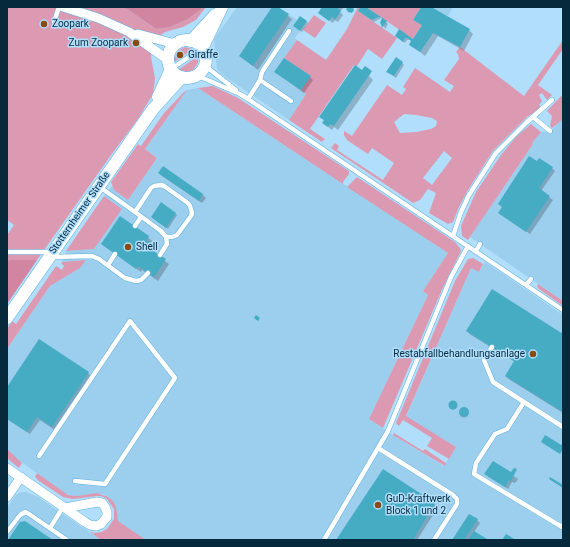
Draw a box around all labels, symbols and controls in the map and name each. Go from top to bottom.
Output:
place label: Zoopark [52,18,89,30]
marker: Zoopark [39,19,49,29]
place label: Zum Zoopark [69,37,128,49]
marker: Zum Zoopark [131,38,141,48]
place label: Giraffe [188,49,218,61]
marker: Giraffe [175,50,185,60]
street label: Stotternheimer Straße [47,169,113,257]
place label: Shell [136,241,158,253]
marker: Shell [123,242,133,252]
place label: Restabfallbehandlungsanlage [393,348,525,360]
marker: Restabfallbehandlungsanlage [528,349,538,359]
place label: GuD-Kraftwerk Block 1 und 2 [386,493,451,516]
marker: GuD-Kraftwerk Block 1 und 2 [373,500,383,510]

